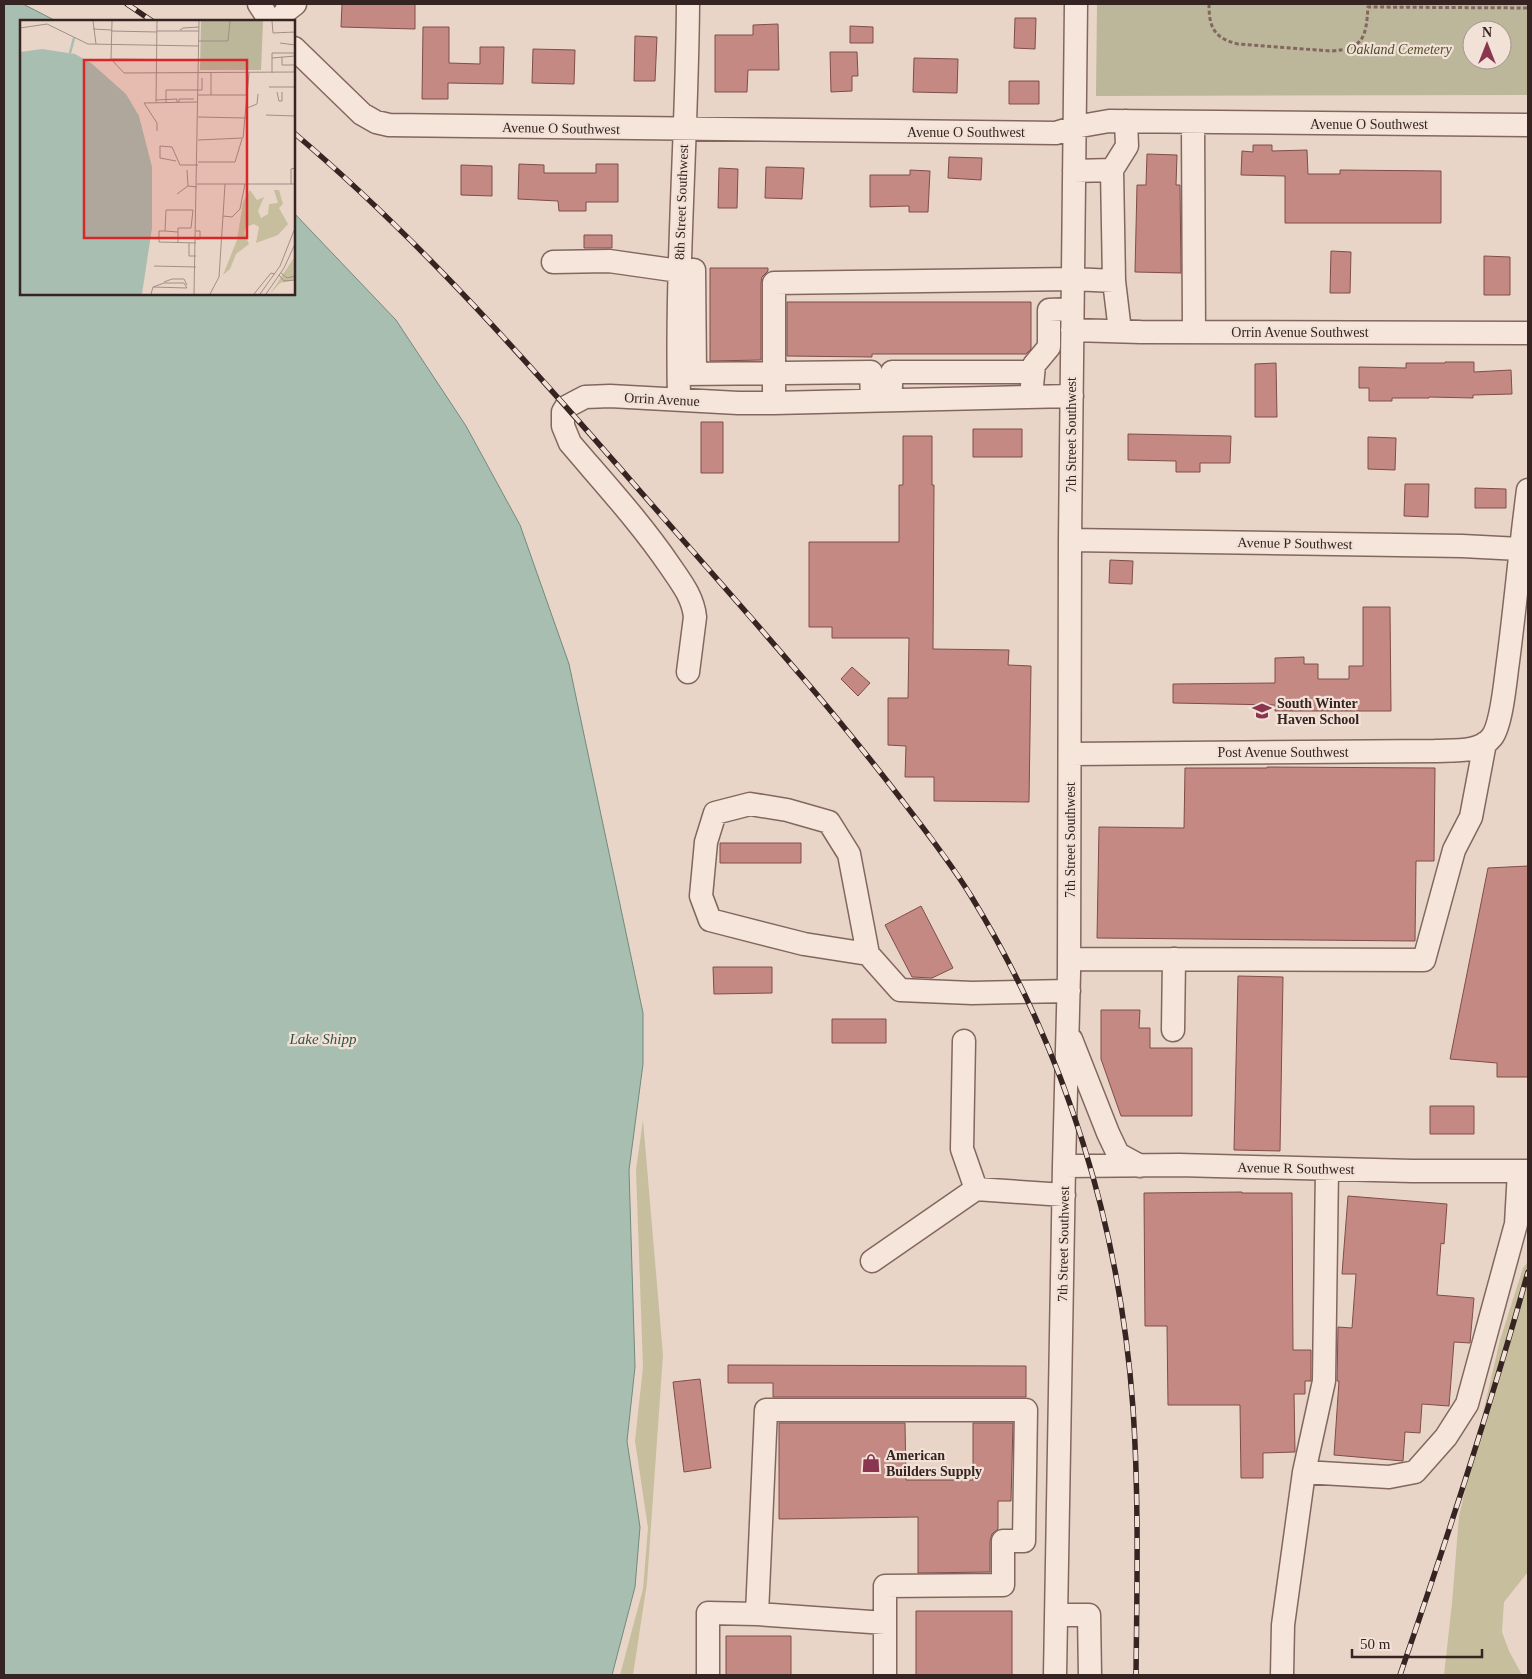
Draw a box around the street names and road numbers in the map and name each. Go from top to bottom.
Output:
street label: Avenue O Southwest [1310,117,1428,132]
street label: Avenue O Southwest [502,120,620,137]
street label: Avenue O Southwest [907,125,1025,140]
street label: 8th Street Southwest [672,144,691,260]
street label: Orrin Avenue Southwest [1231,325,1369,340]
street label: 7th Street Southwest [1064,377,1079,493]
street label: Orrin Avenue [624,390,700,409]
street label: Avenue P Southwest [1237,535,1353,552]
street label: Post Avenue Southwest [1217,745,1349,760]
street label: 7th Street Southwest [1063,782,1078,898]
street label: Avenue R Southwest [1237,1160,1355,1177]
street label: 7th Street Southwest [1055,1186,1072,1302]

